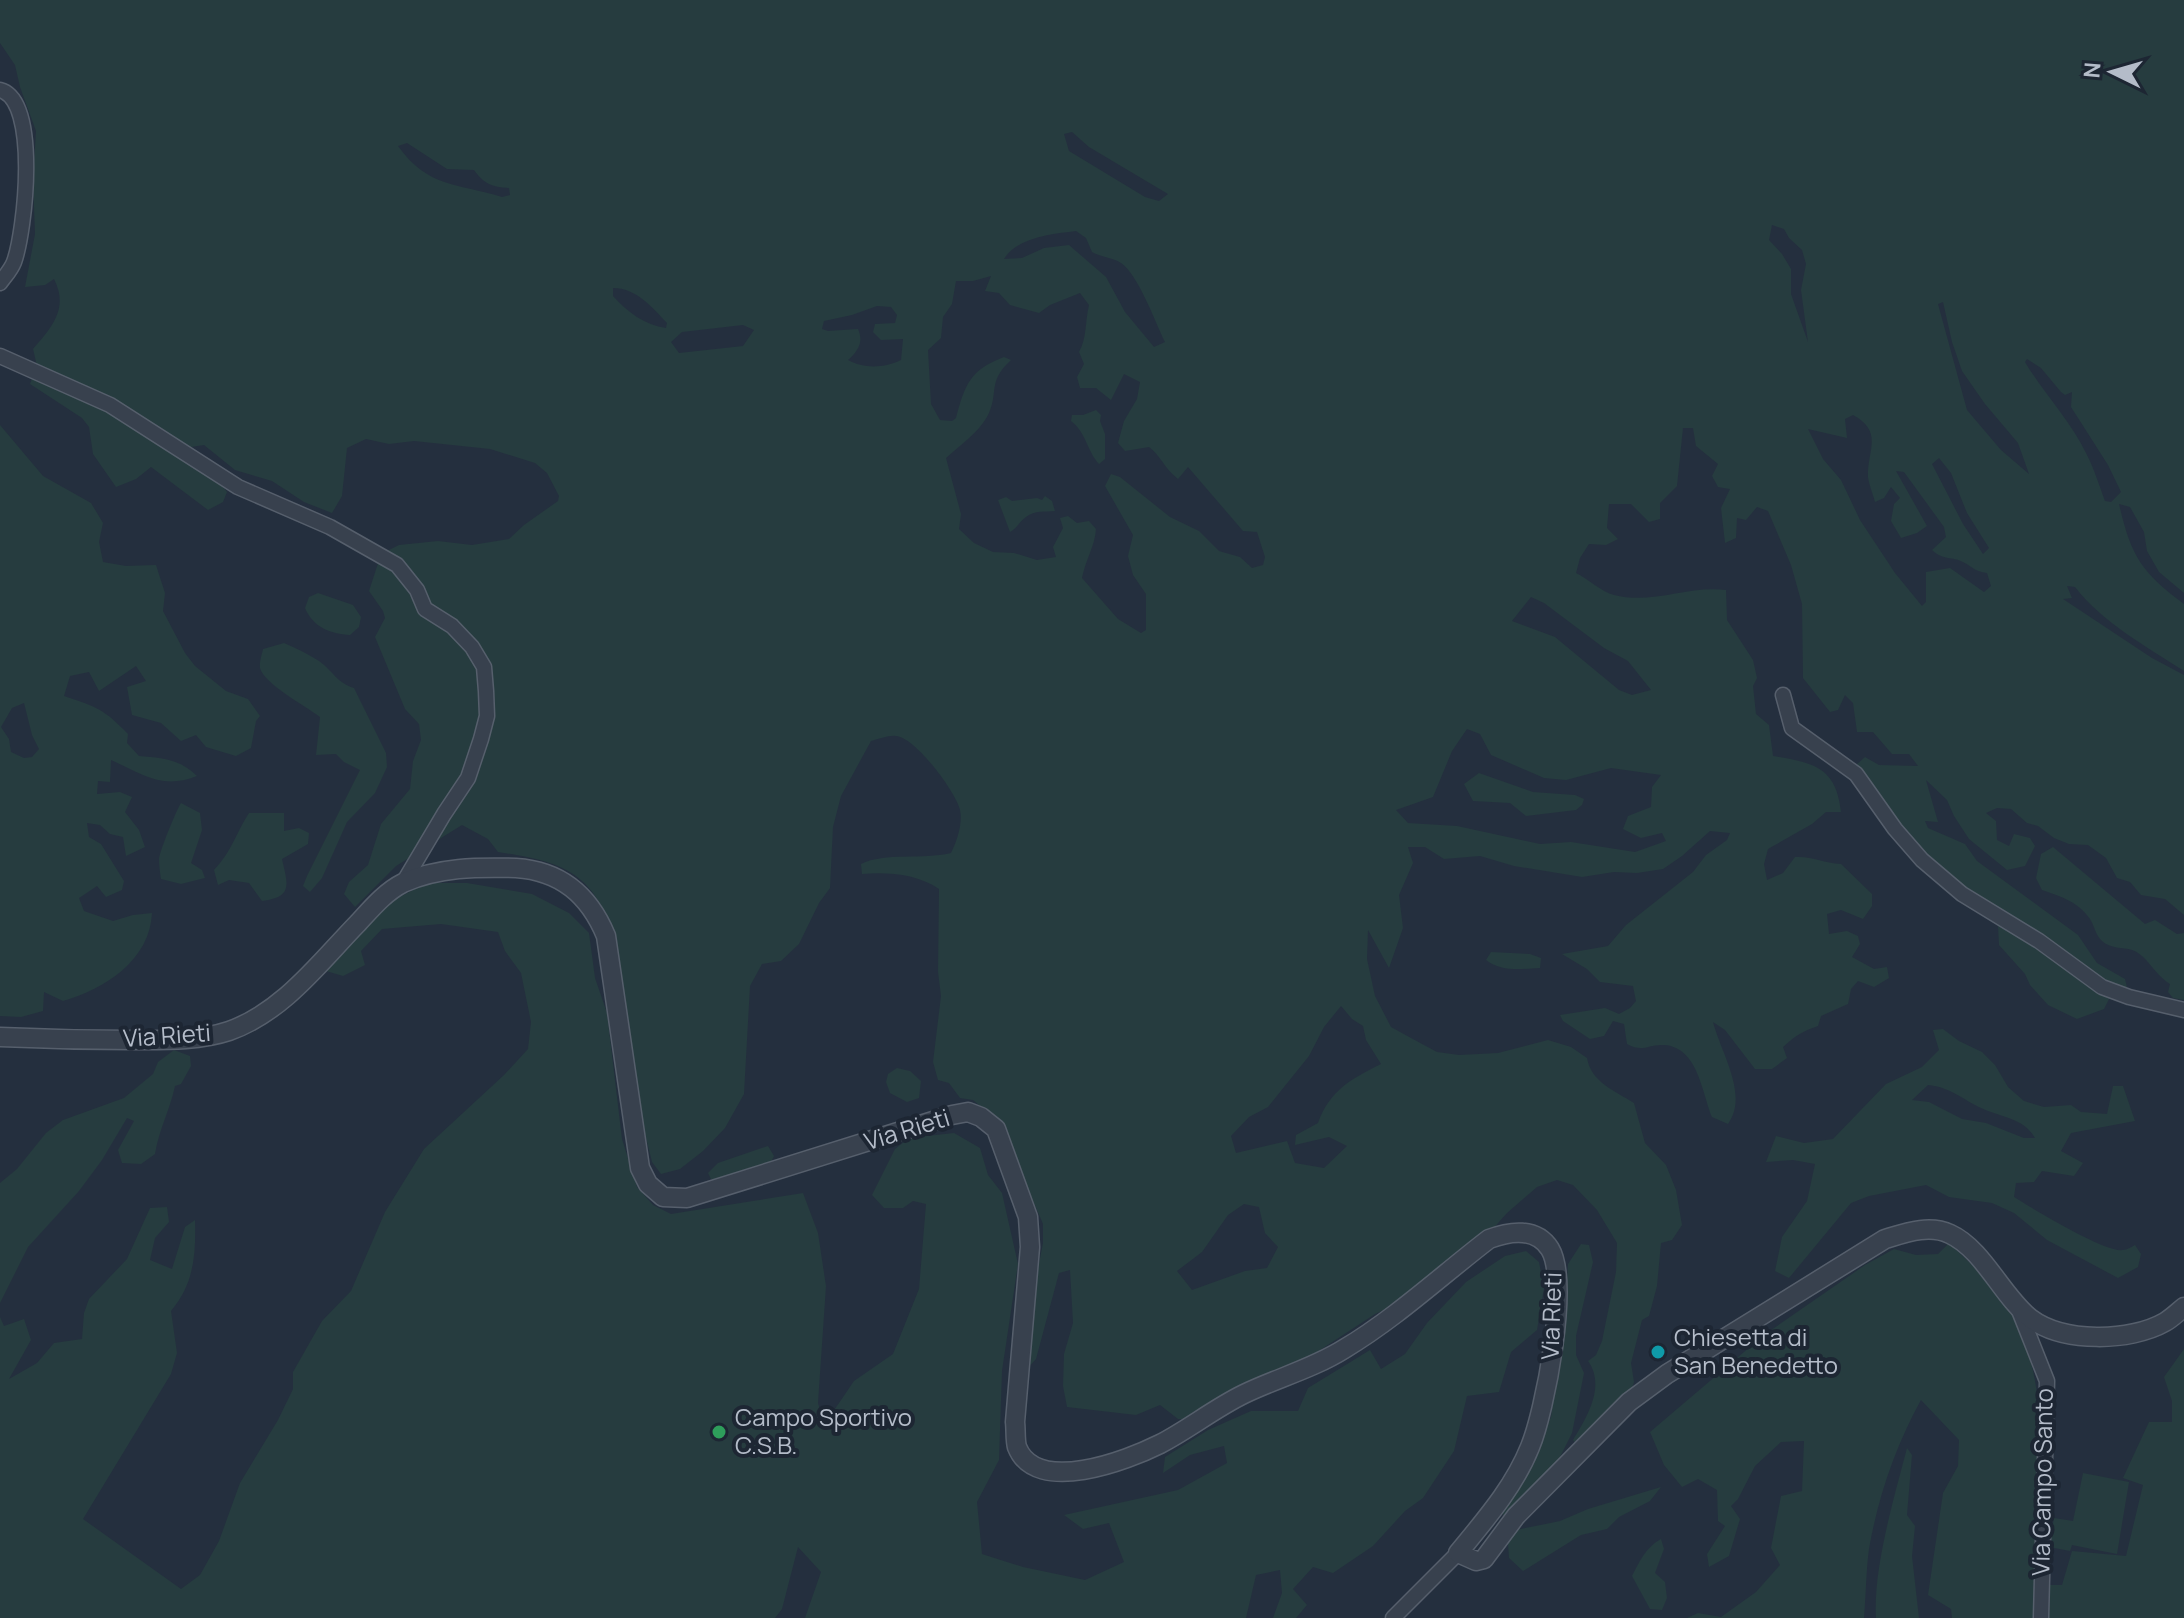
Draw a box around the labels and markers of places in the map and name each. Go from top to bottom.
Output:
place label: Chiesetta di San Benedetto [1674,1320,1838,1381]
marker: Chiesetta di San Benedetto [1649,1343,1667,1361]
place label: Campo Sportivo C.S.B. [735,1400,912,1461]
marker: Campo Sportivo C.S.B. [710,1423,728,1441]

